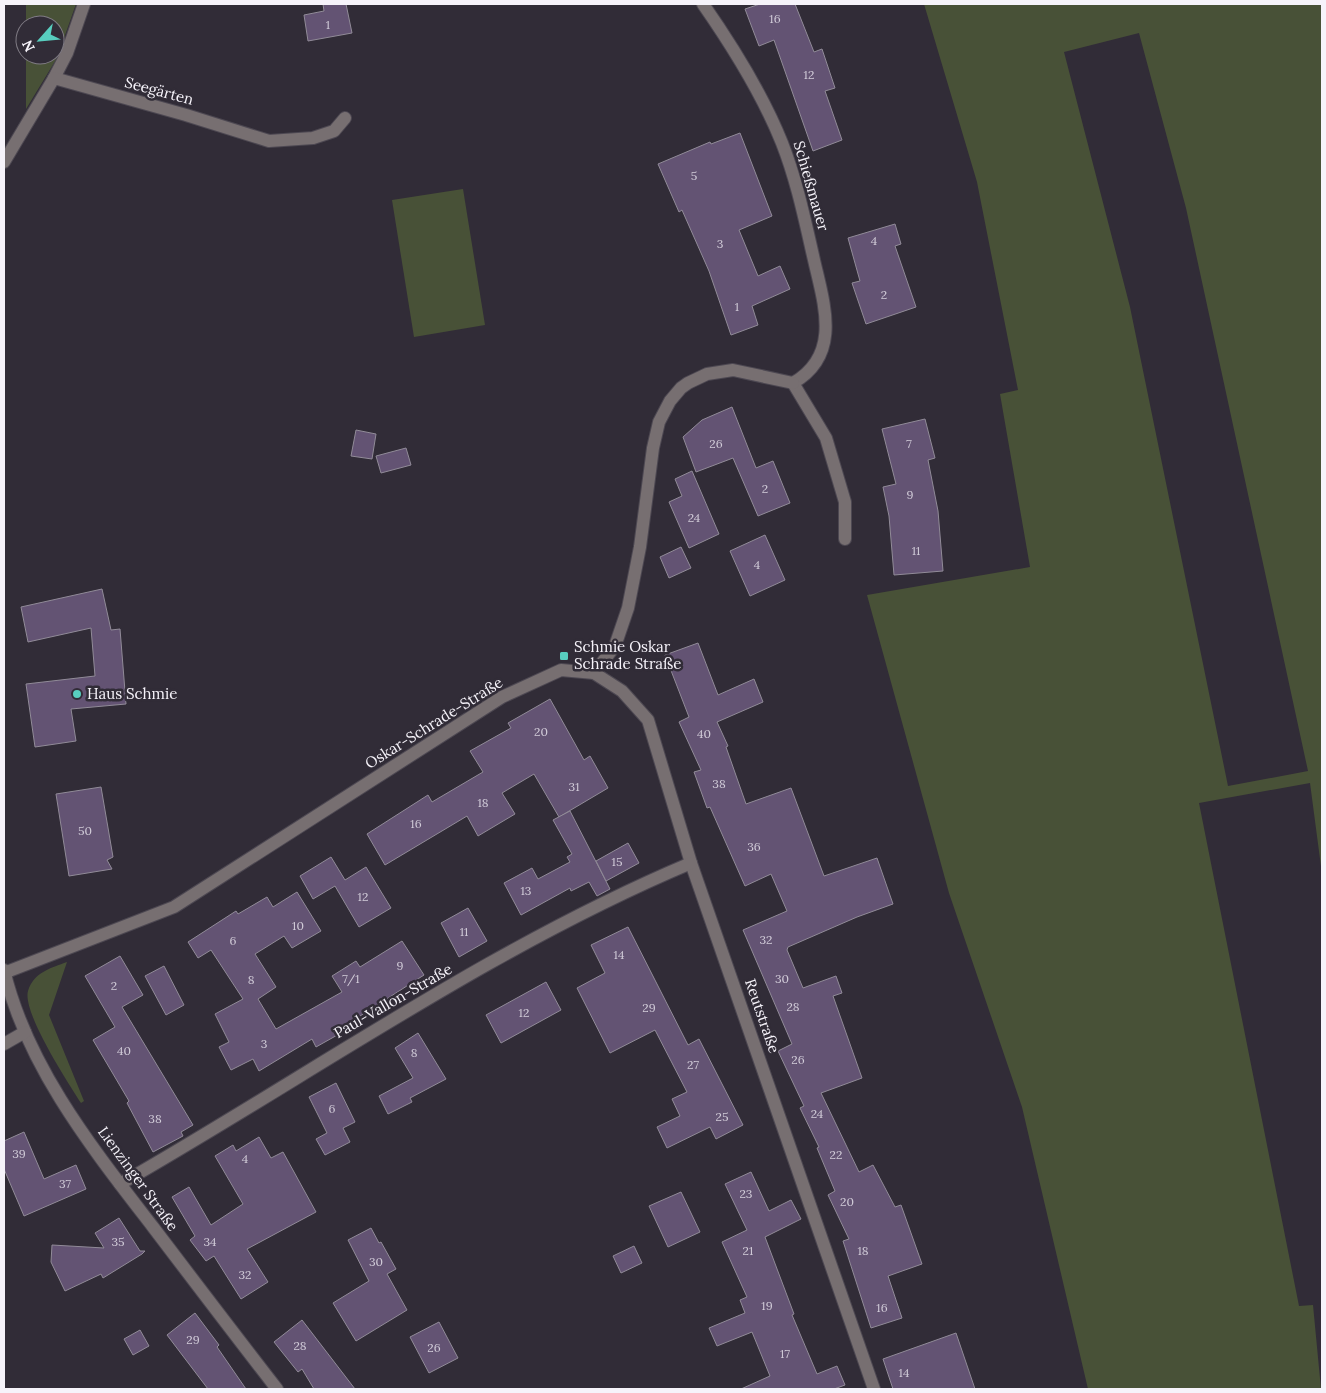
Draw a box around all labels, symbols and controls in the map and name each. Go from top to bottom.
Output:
house number: 16 [769,11,781,26]
north arrow [15,15,65,65]
house number: 1 [326,17,330,32]
text: N [18,37,39,55]
house number: 12 [804,67,814,82]
street label: Seegärten [123,72,196,109]
street label: Schießmauer [790,139,834,234]
house number: 5 [691,168,697,183]
house number: 4 [871,233,878,248]
house number: 3 [717,236,724,251]
house number: 2 [881,287,887,302]
house number: 1 [735,299,739,314]
house number: 26 [709,436,723,451]
house number: 7 [906,436,912,451]
house number: 2 [762,481,768,496]
house number: 9 [907,487,914,502]
house number: 24 [688,510,701,525]
house number: 11 [912,543,920,558]
house number: 4 [754,557,761,572]
place label: Schmie Oskar Schrade Straße [574,637,681,673]
marker: Schmie Oskar Schrade Straße [558,650,570,662]
street label: Oskar-Schrade-Straße [361,672,506,773]
place label: Haus Schmie [87,684,177,703]
marker: Haus Schmie [71,688,83,700]
house number: 20 [534,724,548,739]
house number: 40 [697,726,711,741]
house number: 38 [712,776,726,791]
house number: 31 [568,779,580,794]
house number: 18 [477,795,489,810]
house number: 16 [410,816,422,831]
house number: 50 [78,823,92,838]
house number: 36 [747,839,761,854]
house number: 15 [612,854,622,869]
house number: 13 [520,883,532,898]
house number: 12 [358,889,368,904]
house number: 10 [292,918,304,933]
house number: 11 [460,924,468,939]
house number: 32 [759,932,773,947]
house number: 6 [230,933,237,948]
house number: 14 [614,947,625,962]
house number: 9 [397,958,404,973]
street label: Paul-Vallon-Straße [330,959,455,1042]
house number: 7/1 [342,971,360,987]
house number: 30 [775,971,789,986]
house number: 8 [248,972,255,987]
street label: Reutstraße [741,976,784,1056]
house number: 2 [111,978,117,993]
house number: 28 [786,999,800,1014]
house number: 29 [642,1000,656,1015]
house number: 12 [519,1005,529,1020]
house number: 3 [261,1036,268,1051]
house number: 40 [117,1043,131,1058]
house number: 8 [411,1045,418,1060]
house number: 26 [791,1052,805,1067]
house number: 27 [687,1057,699,1072]
house number: 6 [329,1101,336,1116]
house number: 24 [811,1106,824,1121]
house number: 25 [716,1109,728,1124]
house number: 38 [148,1111,162,1126]
street label: Lienzinger Straße [94,1123,183,1235]
house number: 39 [12,1146,26,1161]
house number: 22 [830,1147,842,1162]
house number: 4 [242,1151,249,1166]
house number: 37 [59,1176,71,1191]
house number: 23 [740,1186,753,1201]
house number: 20 [840,1194,854,1209]
house number: 35 [111,1234,125,1249]
house number: 34 [203,1234,217,1249]
house number: 21 [743,1243,753,1258]
house number: 18 [857,1243,869,1258]
house number: 30 [369,1254,383,1269]
house number: 32 [238,1267,252,1282]
house number: 19 [761,1298,773,1313]
house number: 16 [876,1300,888,1315]
house number: 29 [186,1332,200,1347]
house number: 28 [293,1338,307,1353]
house number: 26 [427,1340,441,1355]
house number: 17 [780,1346,790,1361]
house number: 14 [899,1365,910,1380]

